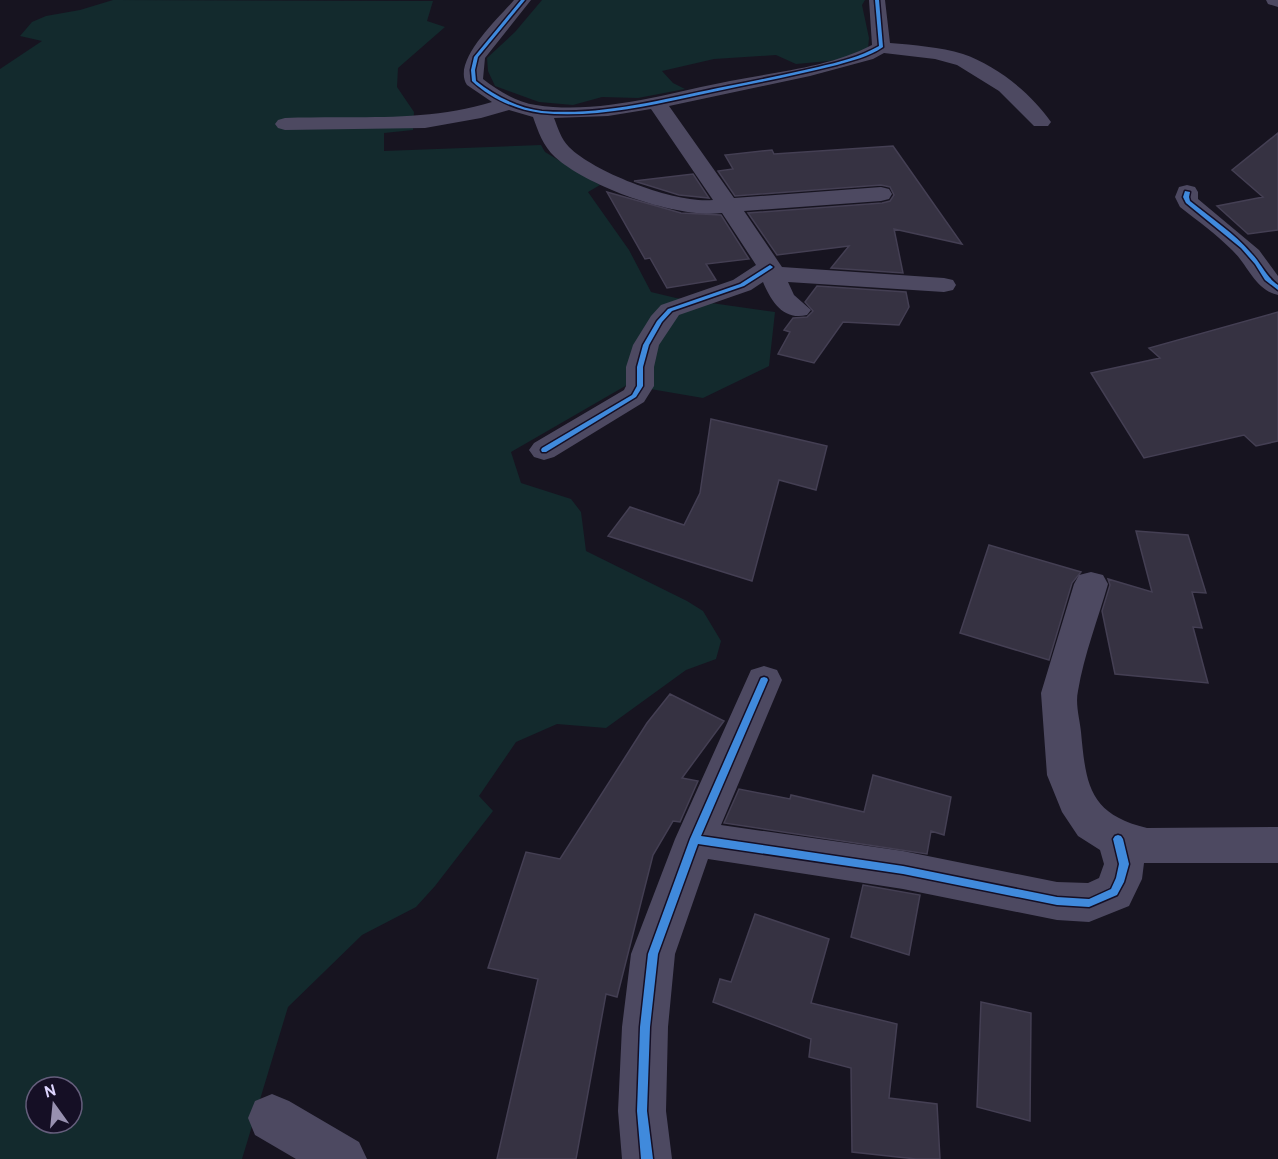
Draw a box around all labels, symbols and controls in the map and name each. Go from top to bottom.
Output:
north arrow [24,1075,84,1135]
text: N [42,1081,59,1104]

